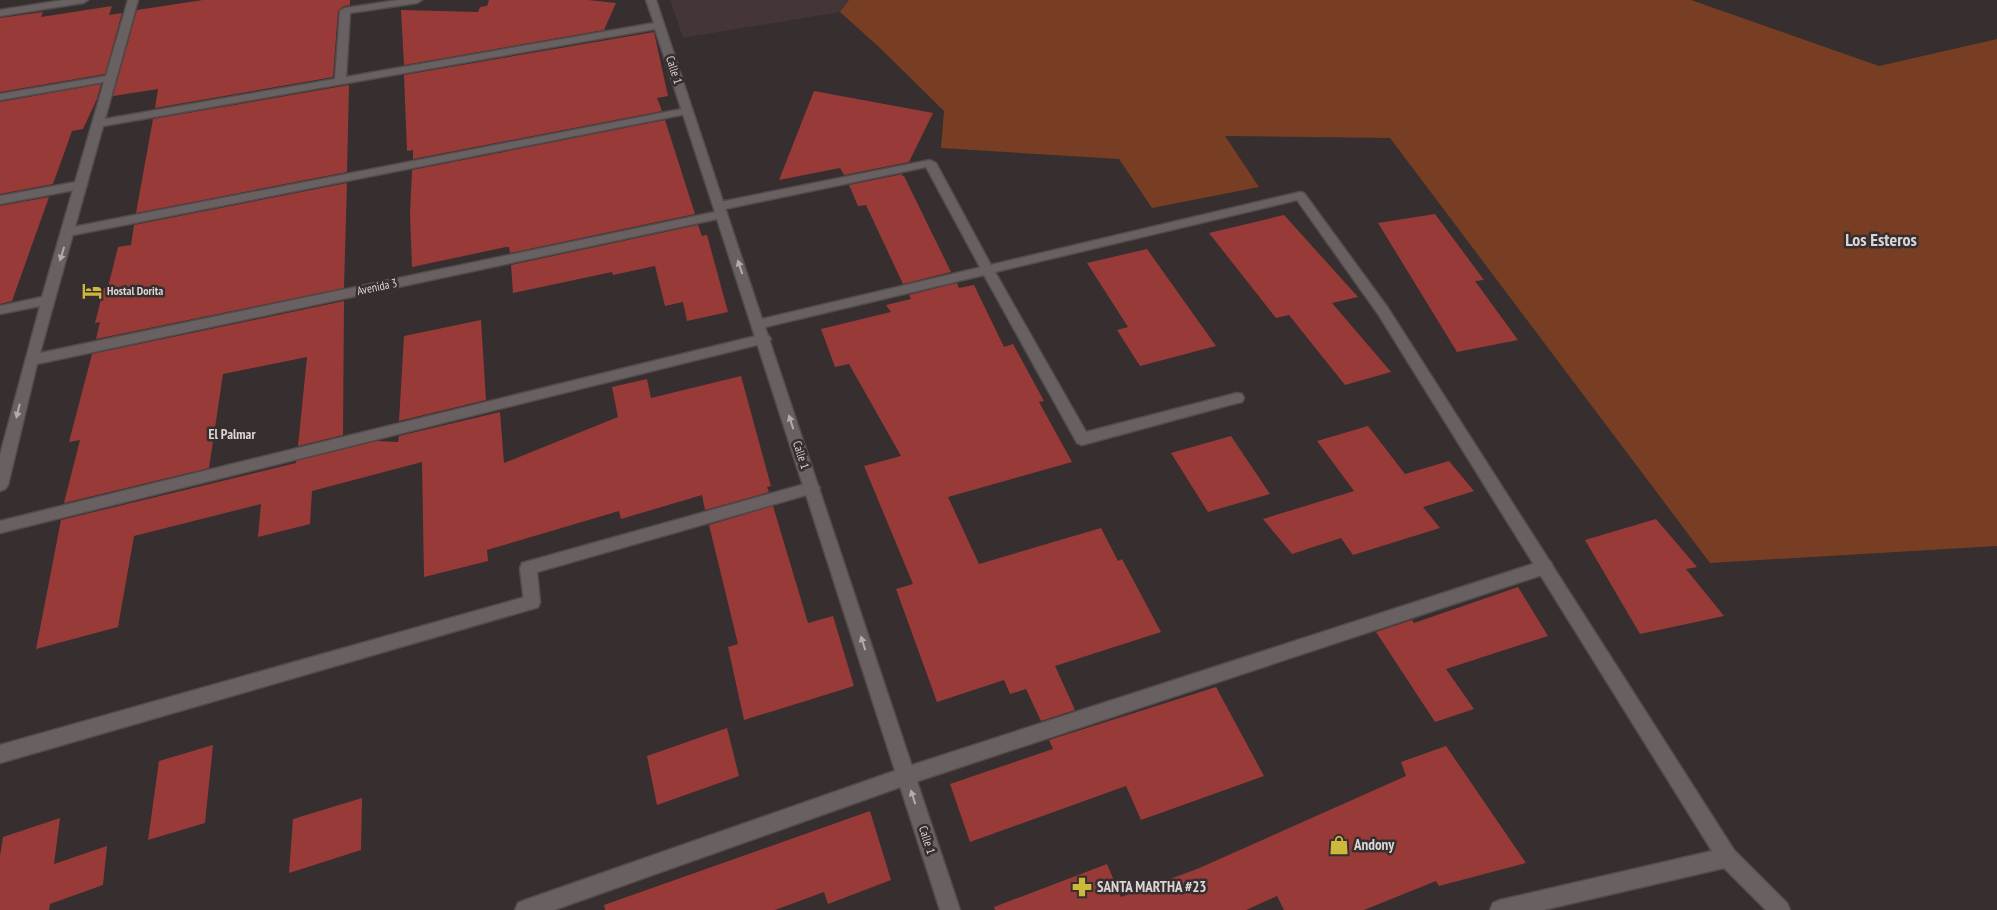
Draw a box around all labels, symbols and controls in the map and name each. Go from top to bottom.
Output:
street label: Calle 1 [663,54,686,86]
district label: Los Esteros [1845,228,1917,251]
one-way arrow [57,247,65,262]
one-way arrow [736,260,743,275]
street label: Avenida 3 [355,275,398,298]
hotel icon: Hostal Dorita [81,280,103,302]
place label: Hostal Dorita [107,283,163,298]
one-way arrow [14,403,22,418]
one-way arrow [786,414,794,429]
district label: El Palmar [209,425,256,443]
street label: Calle 1 [790,439,813,471]
one-way arrow [858,635,866,650]
one-way arrow [909,790,916,805]
street label: Calle 1 [916,824,939,856]
shop icon: Andony [1328,834,1350,856]
place label: Andony [1353,835,1395,854]
pharmacy icon: SANTA MARTHA #23 [1071,876,1093,898]
place label: SANTA MARTHA #23 [1097,877,1206,896]

